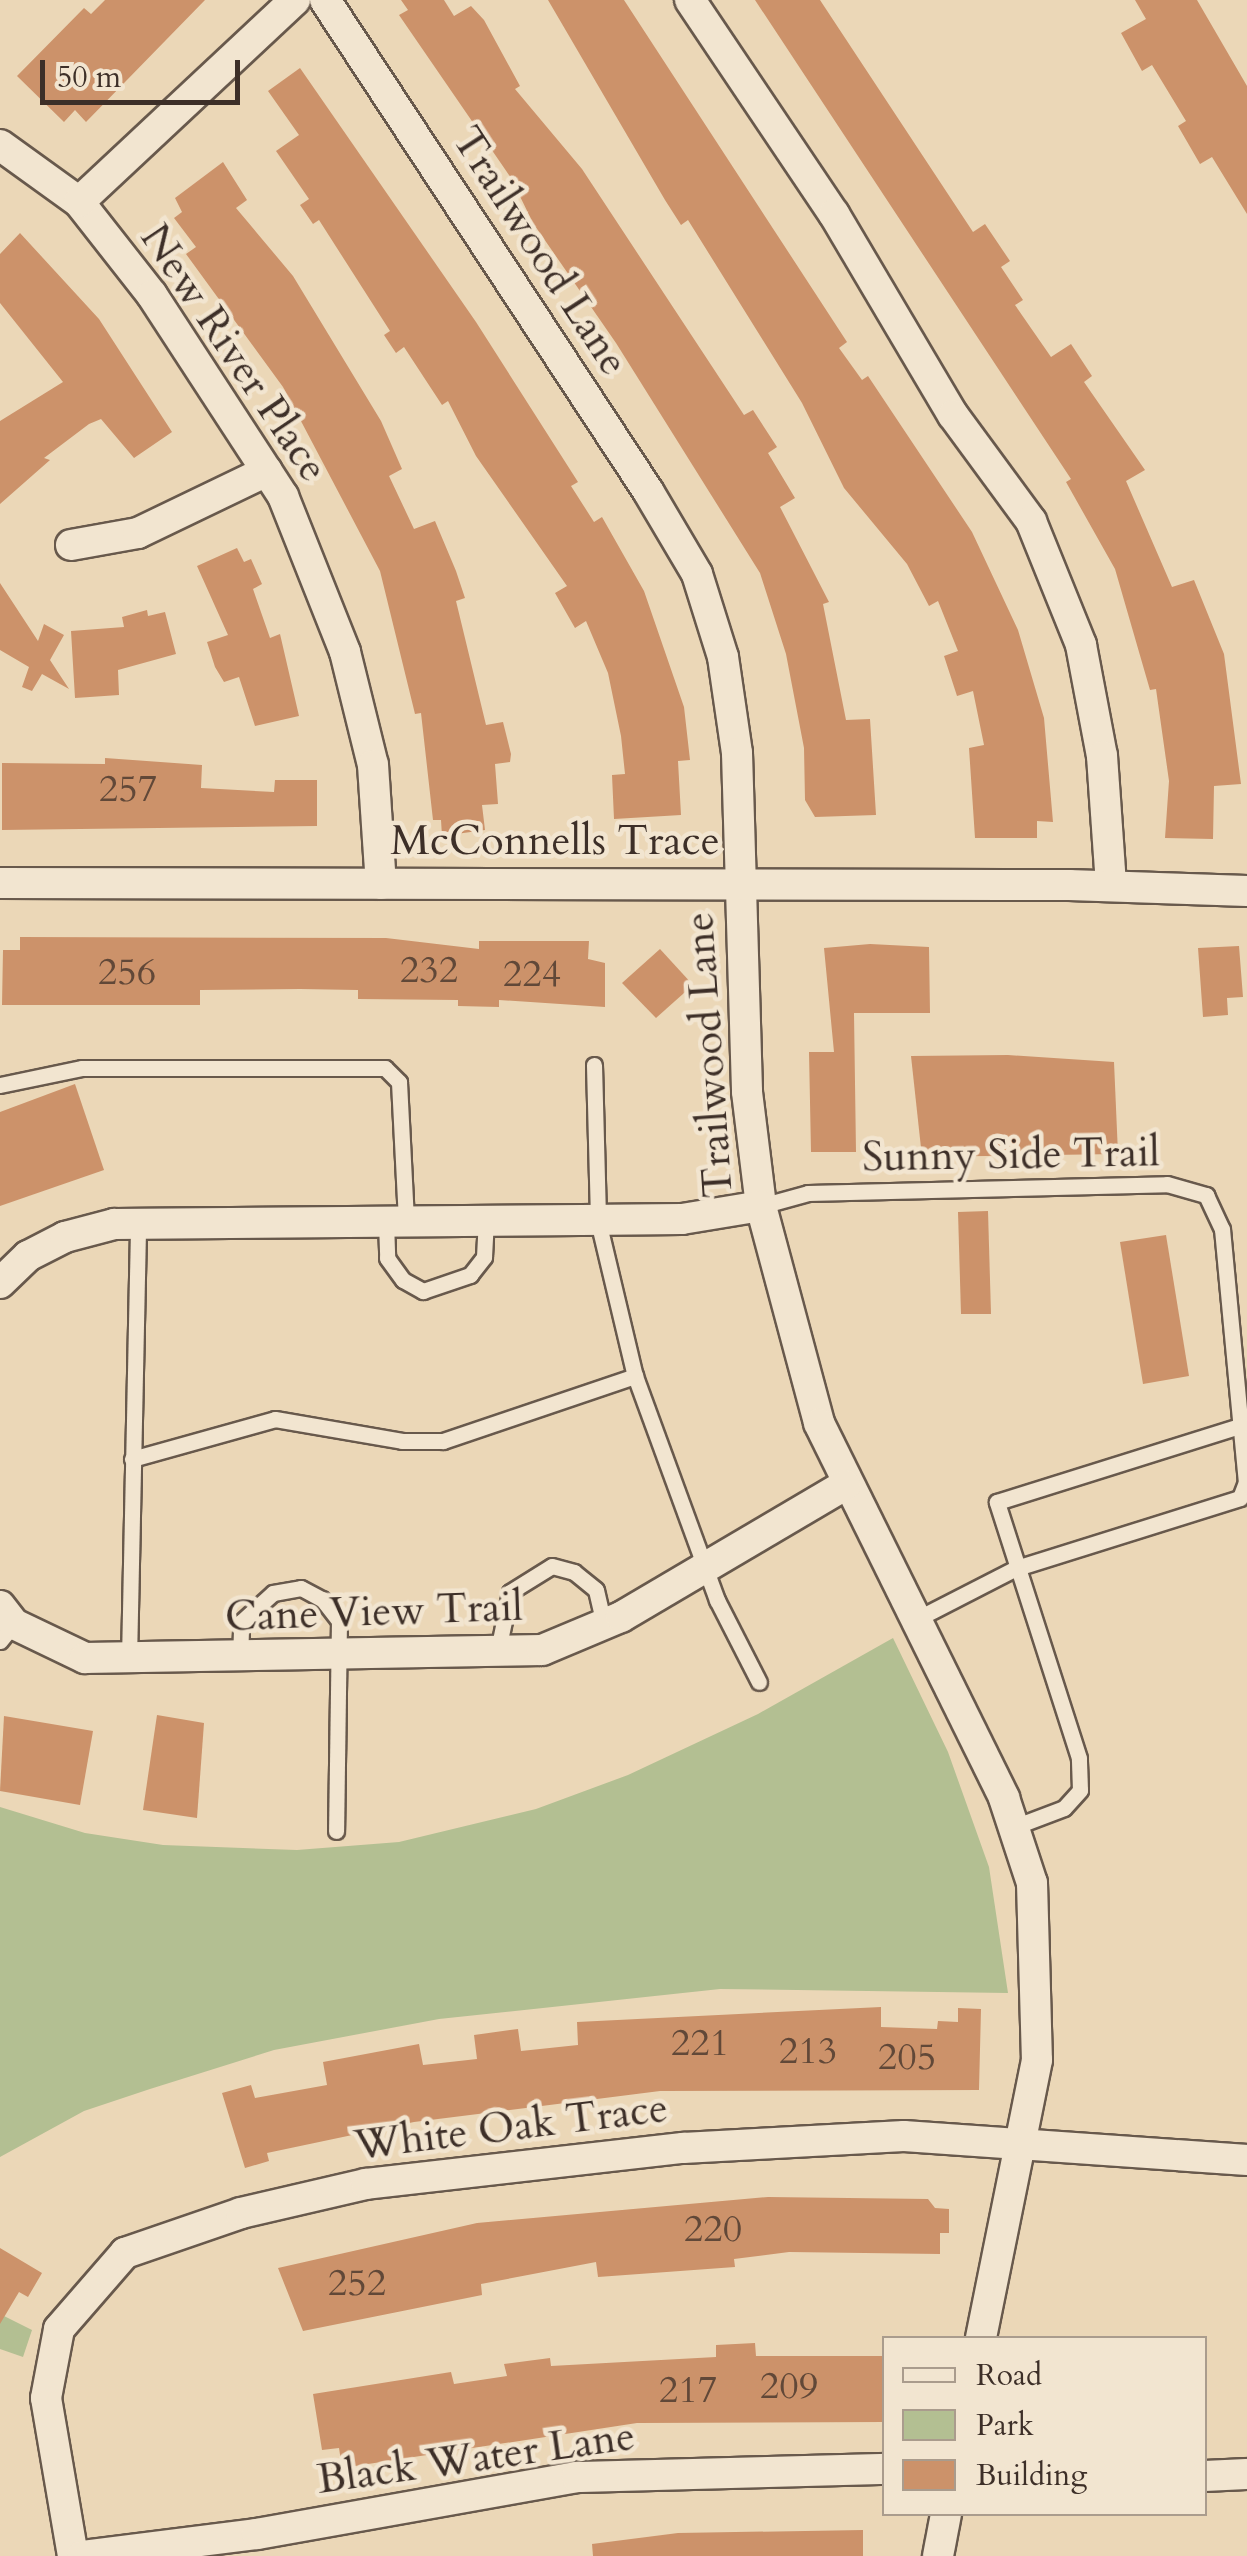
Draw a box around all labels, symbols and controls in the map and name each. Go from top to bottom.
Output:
scale bar [45,40,245,102]
text: 50 m [57,57,121,98]
street label: Trailwood Lane [441,117,639,385]
street label: New River Place [129,215,339,491]
house number: 257 [99,767,157,813]
street label: McConnells Trace [390,816,720,866]
street label: Trailwood Lane [674,911,744,1199]
house number: 232 [400,948,458,994]
house number: 256 [98,950,156,996]
house number: 224 [503,952,561,998]
street label: Sunny Side Trail [862,1127,1160,1183]
street label: Cane View Trail [224,1582,524,1642]
house number: 221 [671,2021,729,2067]
house number: 213 [779,2029,837,2075]
house number: 205 [878,2035,936,2081]
street label: White Oak Trace [351,2083,671,2171]
house number: 220 [684,2207,742,2253]
house number: 252 [328,2261,386,2307]
legend [882,2336,1207,2516]
text: Road [976,2355,1042,2396]
house number: 209 [760,2364,818,2410]
house number: 217 [659,2368,717,2414]
text: Park [976,2405,1034,2446]
street label: Black Water Lane [314,2411,638,2505]
text: Building [976,2455,1087,2496]

